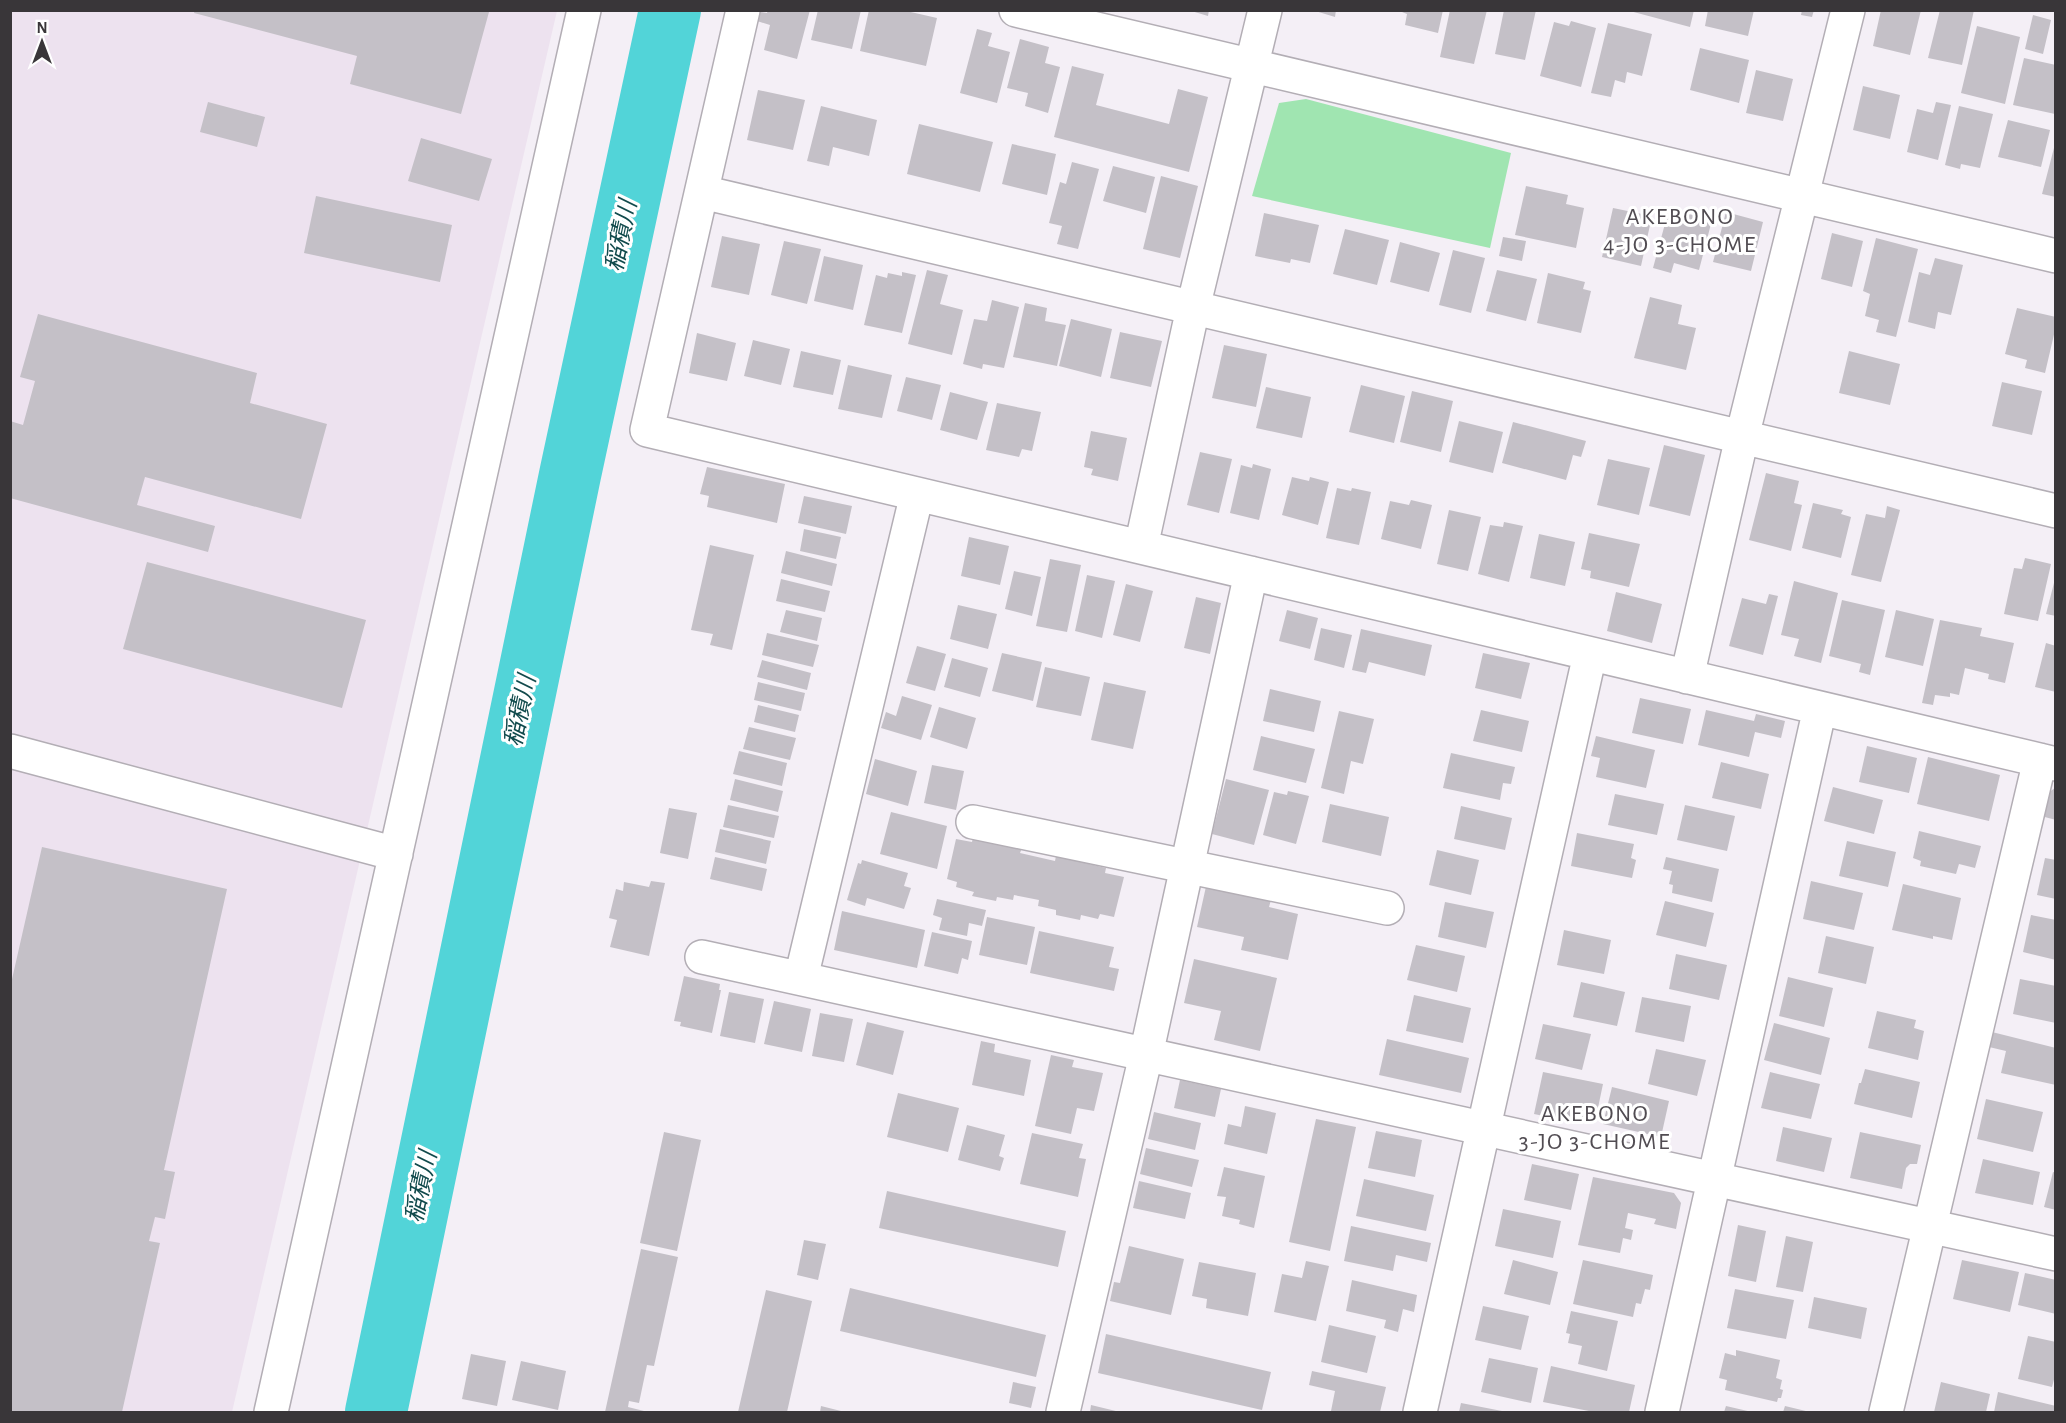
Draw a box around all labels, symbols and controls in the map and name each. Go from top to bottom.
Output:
north arrow [12,12,72,72]
text: N [36,20,48,36]
water label: 稲積川 [601,195,642,274]
district label: AKEBONO 4-JO 3-CHOME [1603,205,1757,257]
water label: 稲積川 [500,670,541,749]
district label: AKEBONO 3-JO 3-CHOME [1519,1102,1671,1154]
water label: 稲積川 [401,1146,442,1225]

